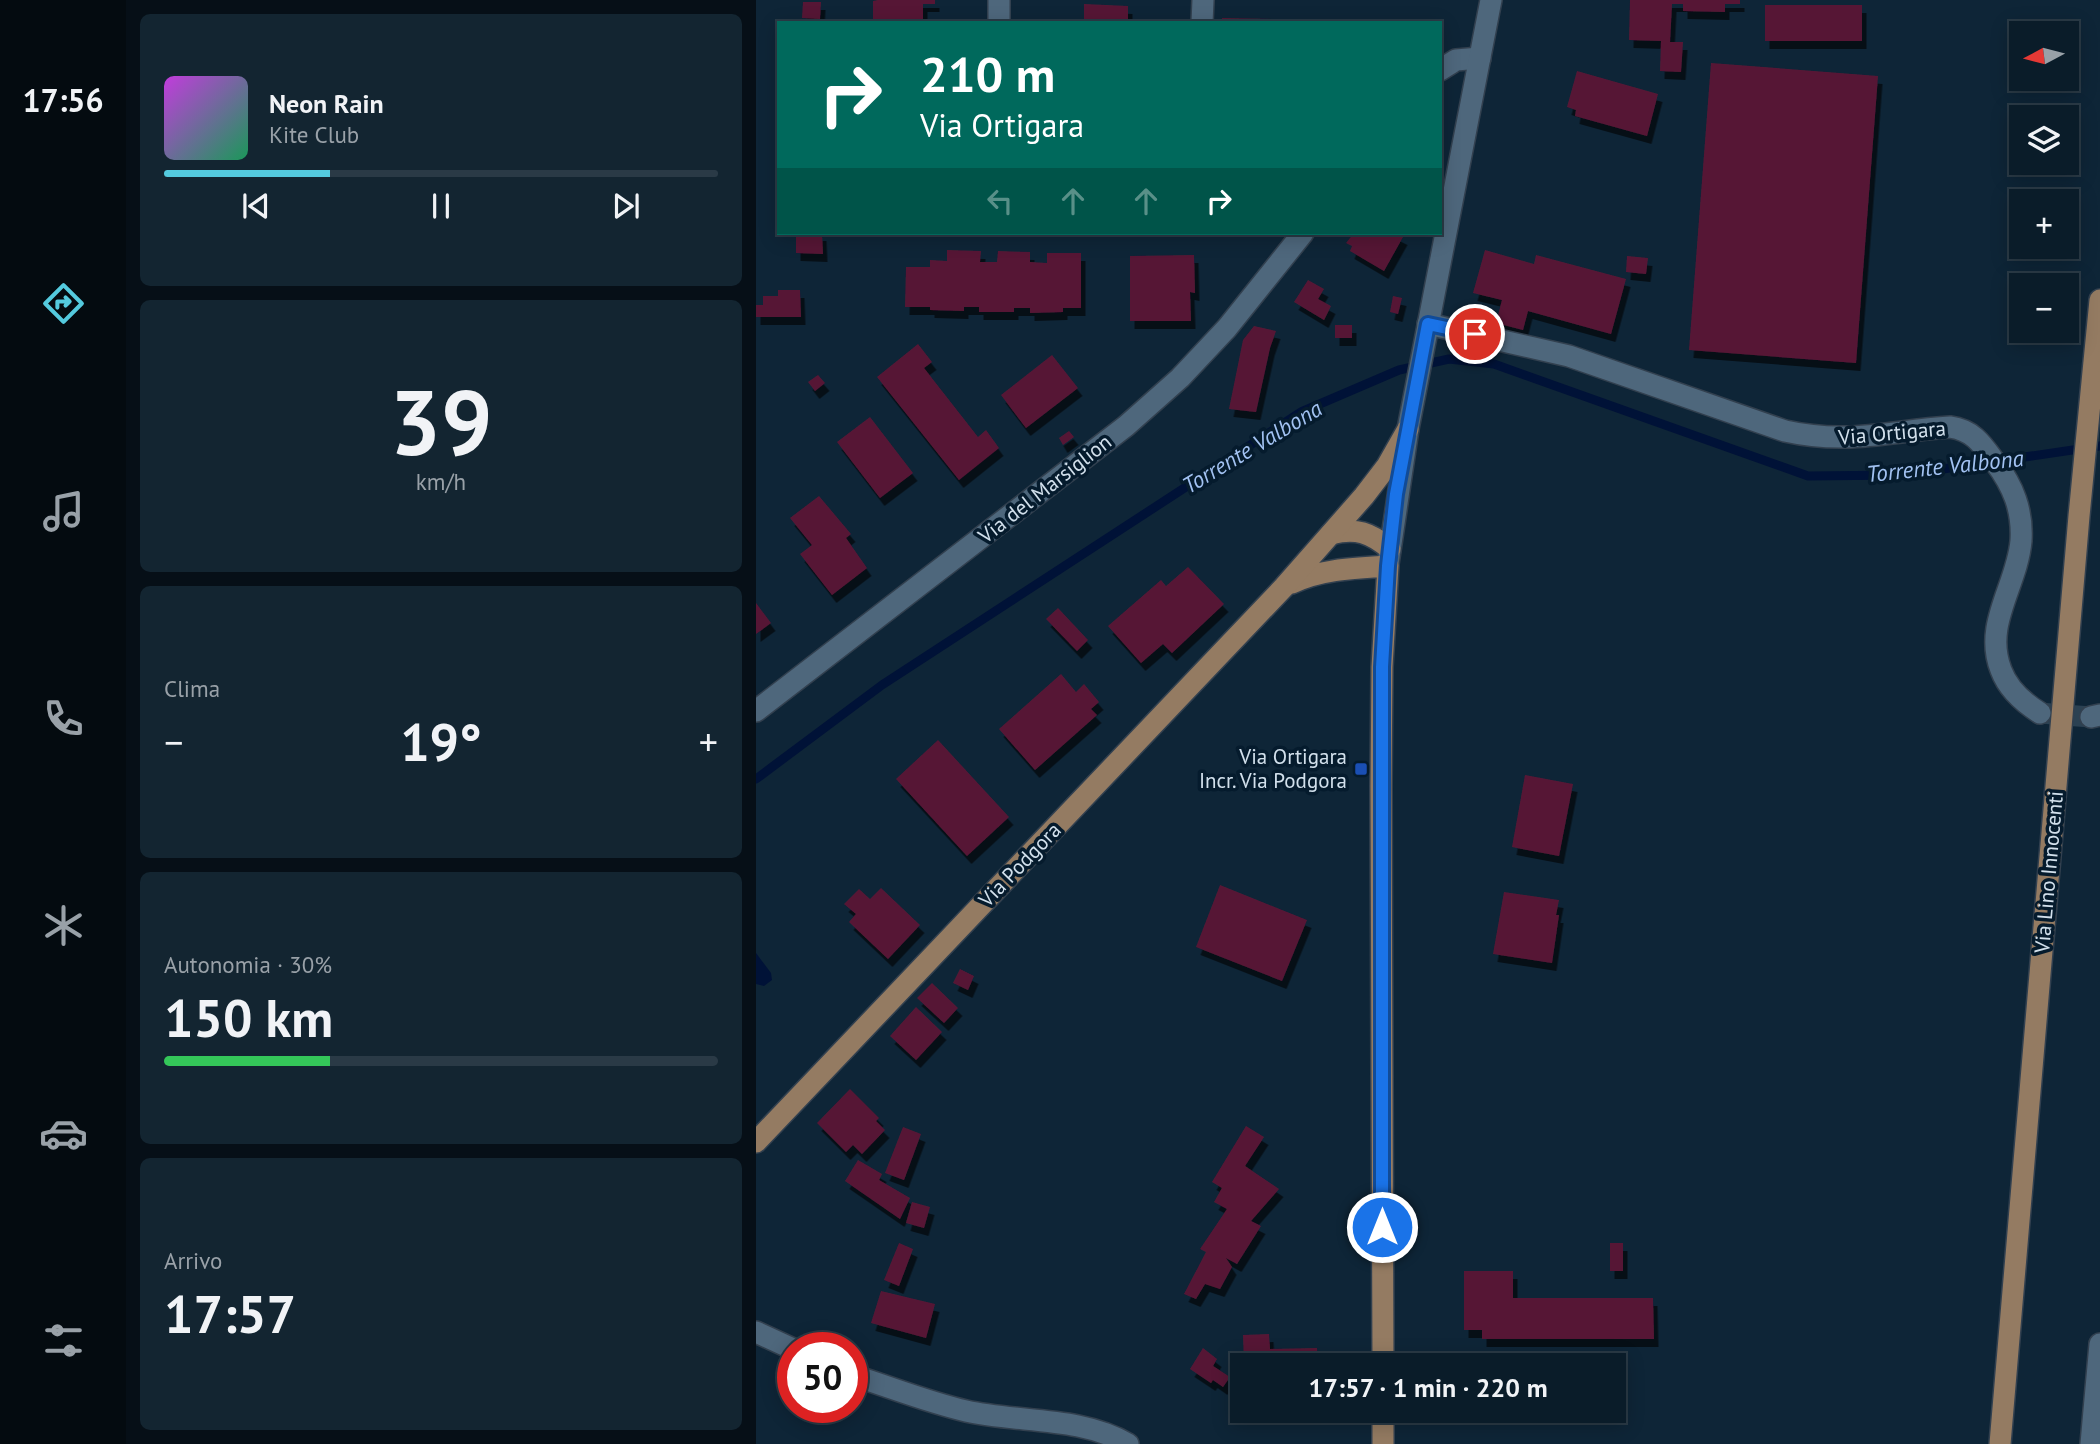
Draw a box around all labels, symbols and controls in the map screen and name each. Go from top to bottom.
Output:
north arrow [2009,21,2079,91]
map controls [2009,21,2079,343]
text: 210 m [920,42,1055,106]
icon: right [805,49,896,140]
text: 17:56 [22,79,104,121]
text: Neon Rain [269,87,384,120]
text: Via Ortigara [920,104,1084,146]
button: layers [2009,105,2079,175]
text: Kite Club [269,120,359,149]
icon: left [981,182,1019,220]
icon: ahead [1054,182,1092,220]
icon: ahead [1127,182,1165,220]
icon: right [1200,182,1238,220]
icon: previous [237,187,275,225]
icon: pause [422,187,460,225]
icon: next [607,187,645,225]
button: + [2009,189,2079,259]
button: − [2009,273,2079,343]
icon: directions [39,279,88,328]
pin [1445,304,1505,364]
icon: arrive [1456,315,1494,353]
text: 39 [389,362,493,480]
water label: Torrente Valbona [1177,393,1327,500]
street label: Via Ortigara [1836,414,1947,451]
street label: Via del Marsiglion [972,428,1117,550]
water label: Torrente Valbona [1865,443,2025,488]
text: km/h [416,467,466,496]
icon: music [39,487,88,536]
text: Clima [164,674,220,703]
icon: phone [39,694,88,743]
text: 19° [400,708,482,775]
text: − [164,717,183,766]
text: + [699,717,718,766]
place label: Via Ortigara Incr. Via Podgora [1199,743,1347,794]
marker: Via Ortigara Incr. Via Podgora [1353,761,1369,777]
street label: Via Lino Innocenti [2028,790,2069,955]
street label: Via Podgora [972,817,1067,913]
icon: climate [39,901,88,950]
text: Autonomia · 30% [164,950,332,979]
text: 150 km [164,984,333,1051]
icon: car [39,1109,88,1158]
position arrow [1345,1190,1419,1264]
text: Arrivo [164,1246,222,1275]
text: 17:57 [164,1280,296,1347]
icon: filters [39,1316,88,1365]
speed limit sign: 50 [777,1332,868,1423]
text: 17:57 · 1 min · 220 m [1308,1371,1548,1404]

